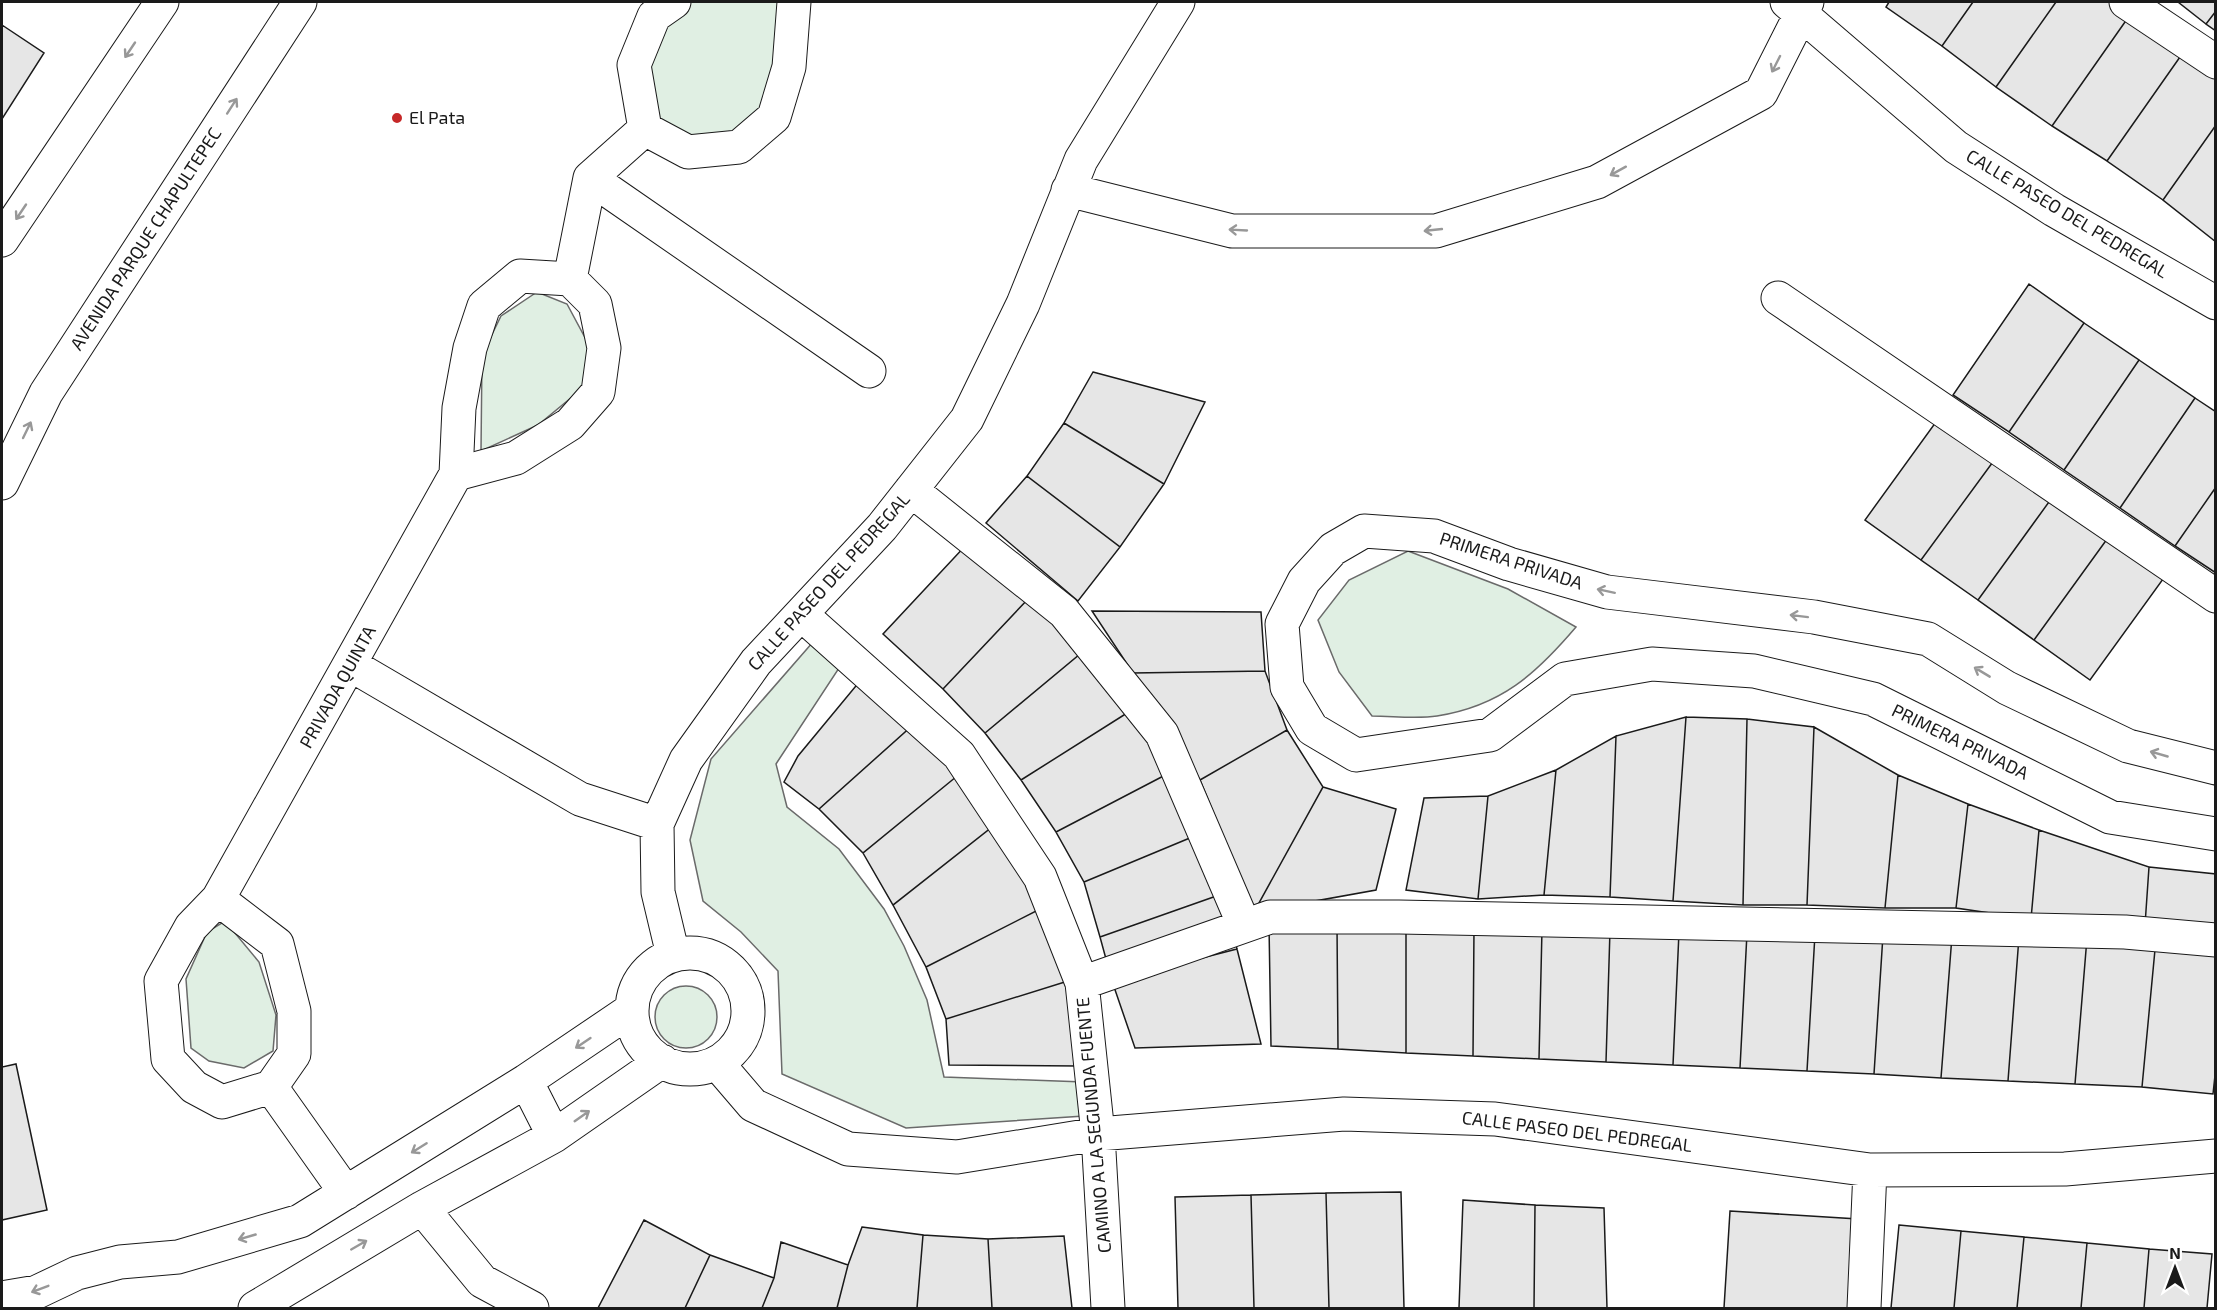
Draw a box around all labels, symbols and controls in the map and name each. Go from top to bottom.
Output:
one-way arrow [124,41,136,58]
one-way arrow [1770,55,1781,73]
one-way arrow [226,98,238,114]
place label: El Pata [409,106,465,128]
marker: El Pata [390,111,404,125]
street label: AVENIDA PARQUE CHAPULTEPEC [65,123,225,354]
street label: CALLE PASEO DEL PEDREGAL [1963,144,2172,282]
one-way arrow [1610,165,1627,177]
one-way arrow [15,203,27,219]
one-way arrow [1229,225,1249,236]
one-way arrow [1424,225,1444,236]
one-way arrow [22,422,34,440]
street label: CALLE PASEO DEL PEDREGAL [743,488,914,675]
street label: PRIMERA PRIVADA [1437,527,1586,594]
one-way arrow [1596,584,1615,596]
one-way arrow [1789,610,1809,621]
street label: PRIVADA QUINTA [294,621,380,752]
one-way arrow [1974,666,1991,678]
street label: PRIMERA PRIVADA [1889,698,2033,784]
one-way arrow [2150,748,2169,759]
street label: CAMINO A LA SEGUNDA FUENTE [1071,996,1115,1254]
one-way arrow [575,1037,592,1049]
street label: CALLE PASEO DEL PEDREGAL [1461,1106,1693,1156]
one-way arrow [574,1110,590,1122]
one-way arrow [411,1142,428,1154]
one-way arrow [238,1232,257,1243]
north arrow [2145,1238,2205,1298]
one-way arrow [350,1239,367,1251]
text: N [2169,1243,2181,1262]
one-way arrow [31,1285,50,1296]

